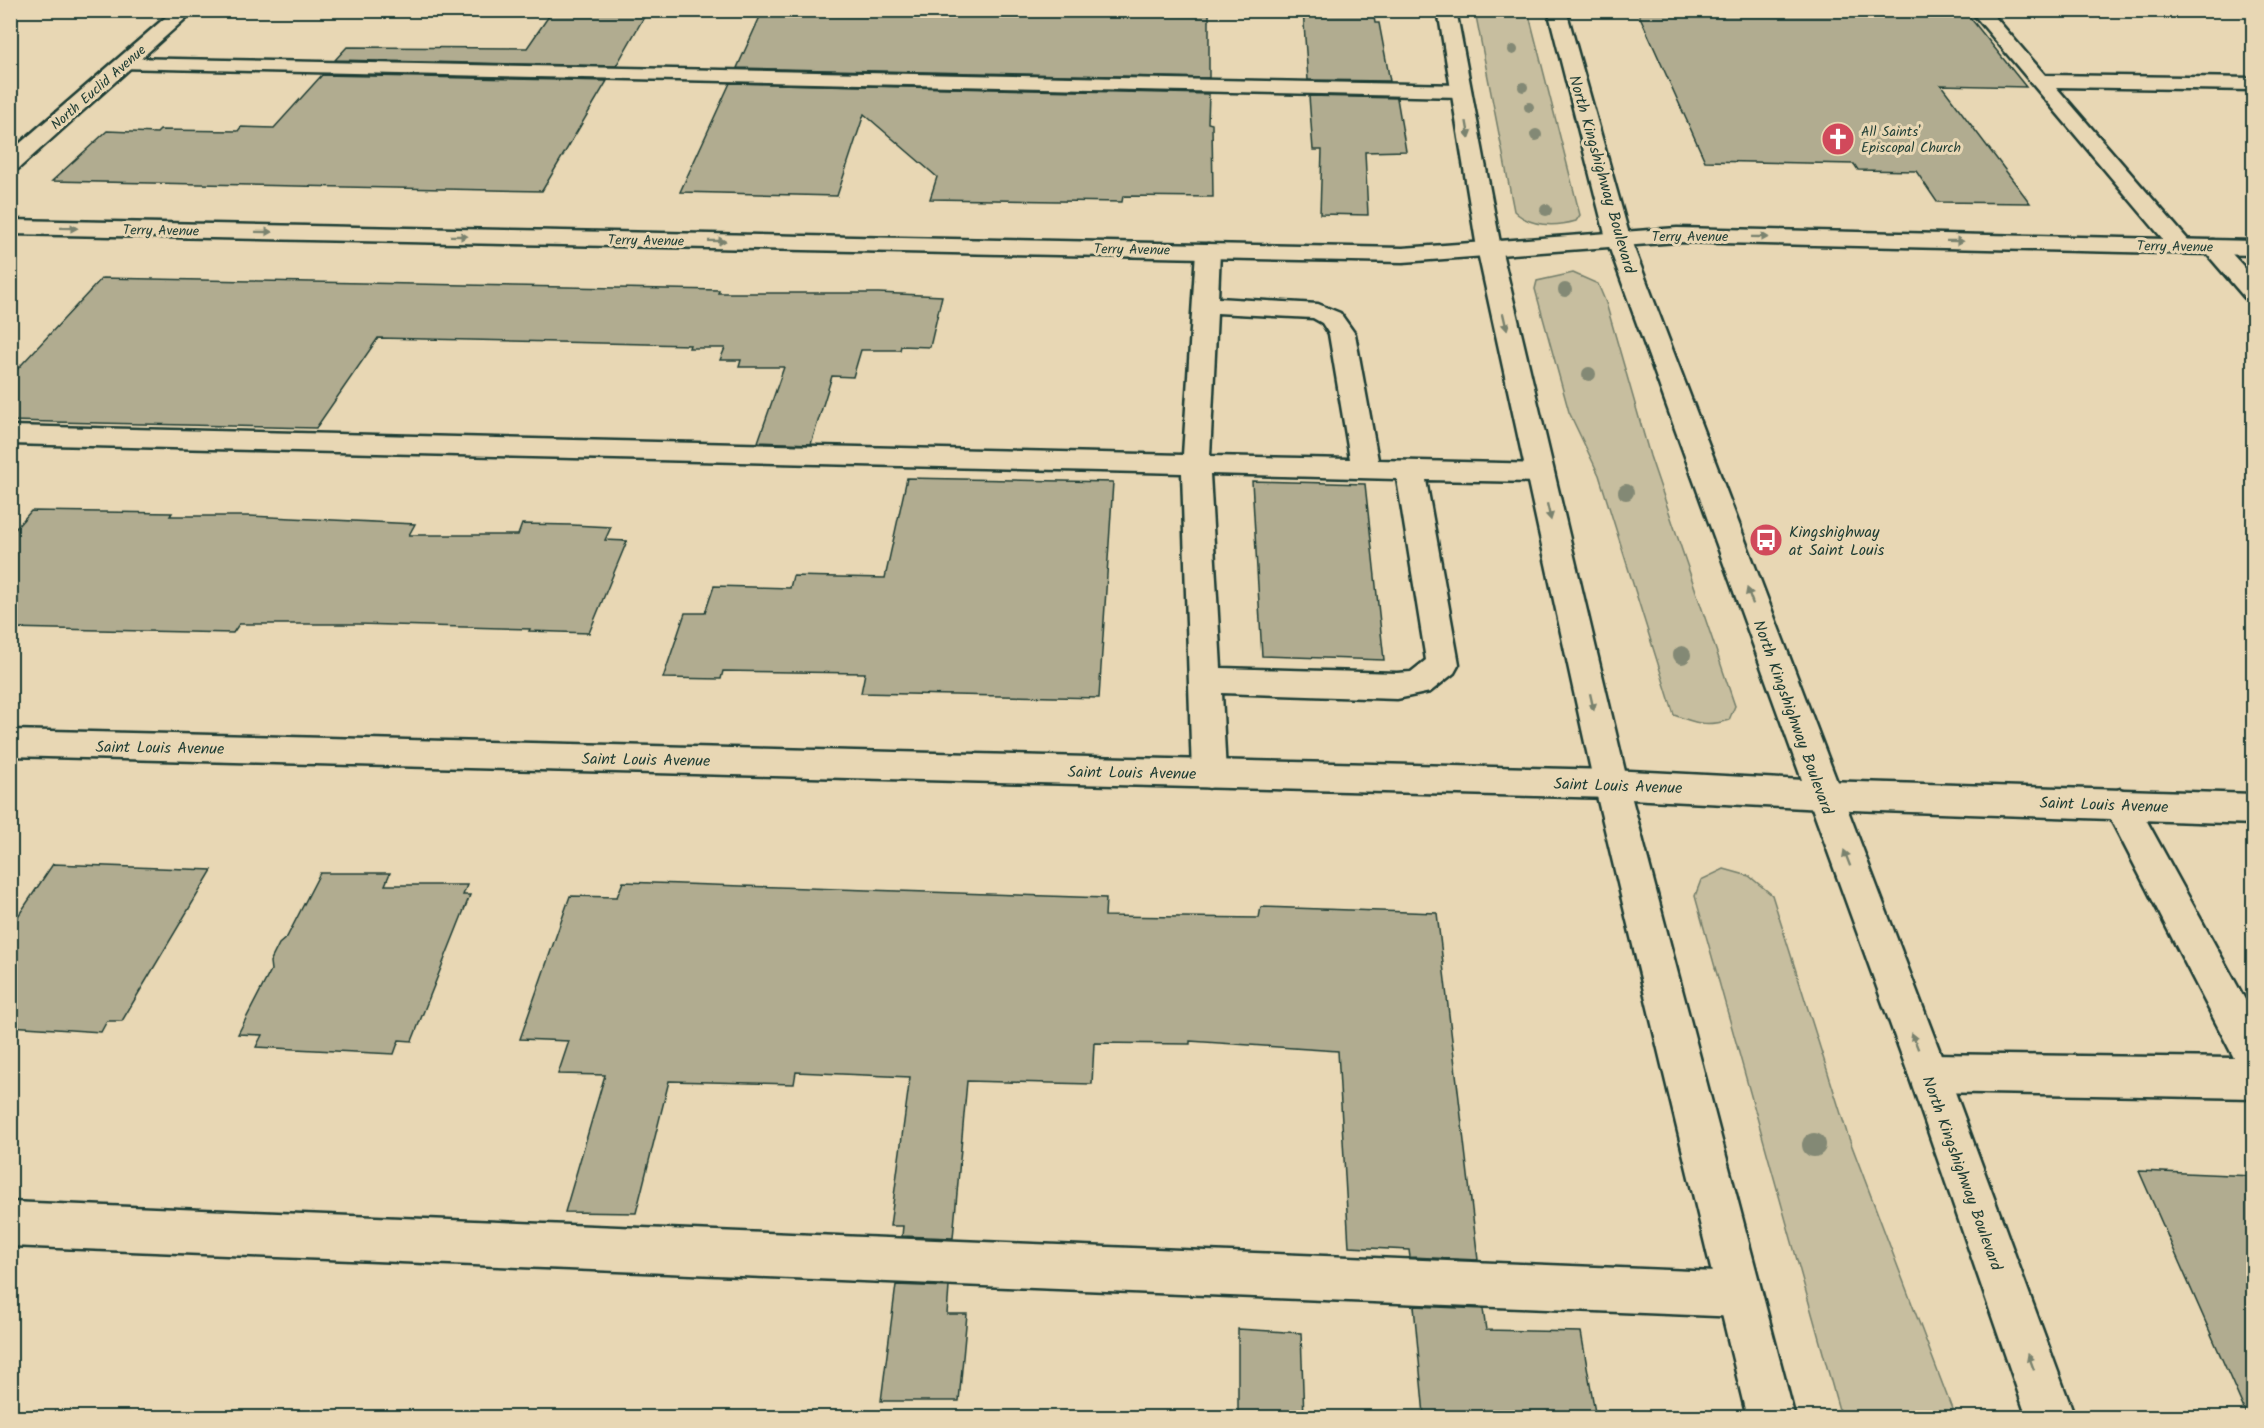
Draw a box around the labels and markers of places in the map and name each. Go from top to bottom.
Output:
church icon: All Saints' Episcopal Church [1820,121,1856,157]
place label: All Saints' Episcopal Church [1861,121,1961,159]
place label: Kingshighway at Saint Louis [1789,520,1885,563]
bus stop icon: Kingshighway at Saint Louis [1748,522,1784,558]

